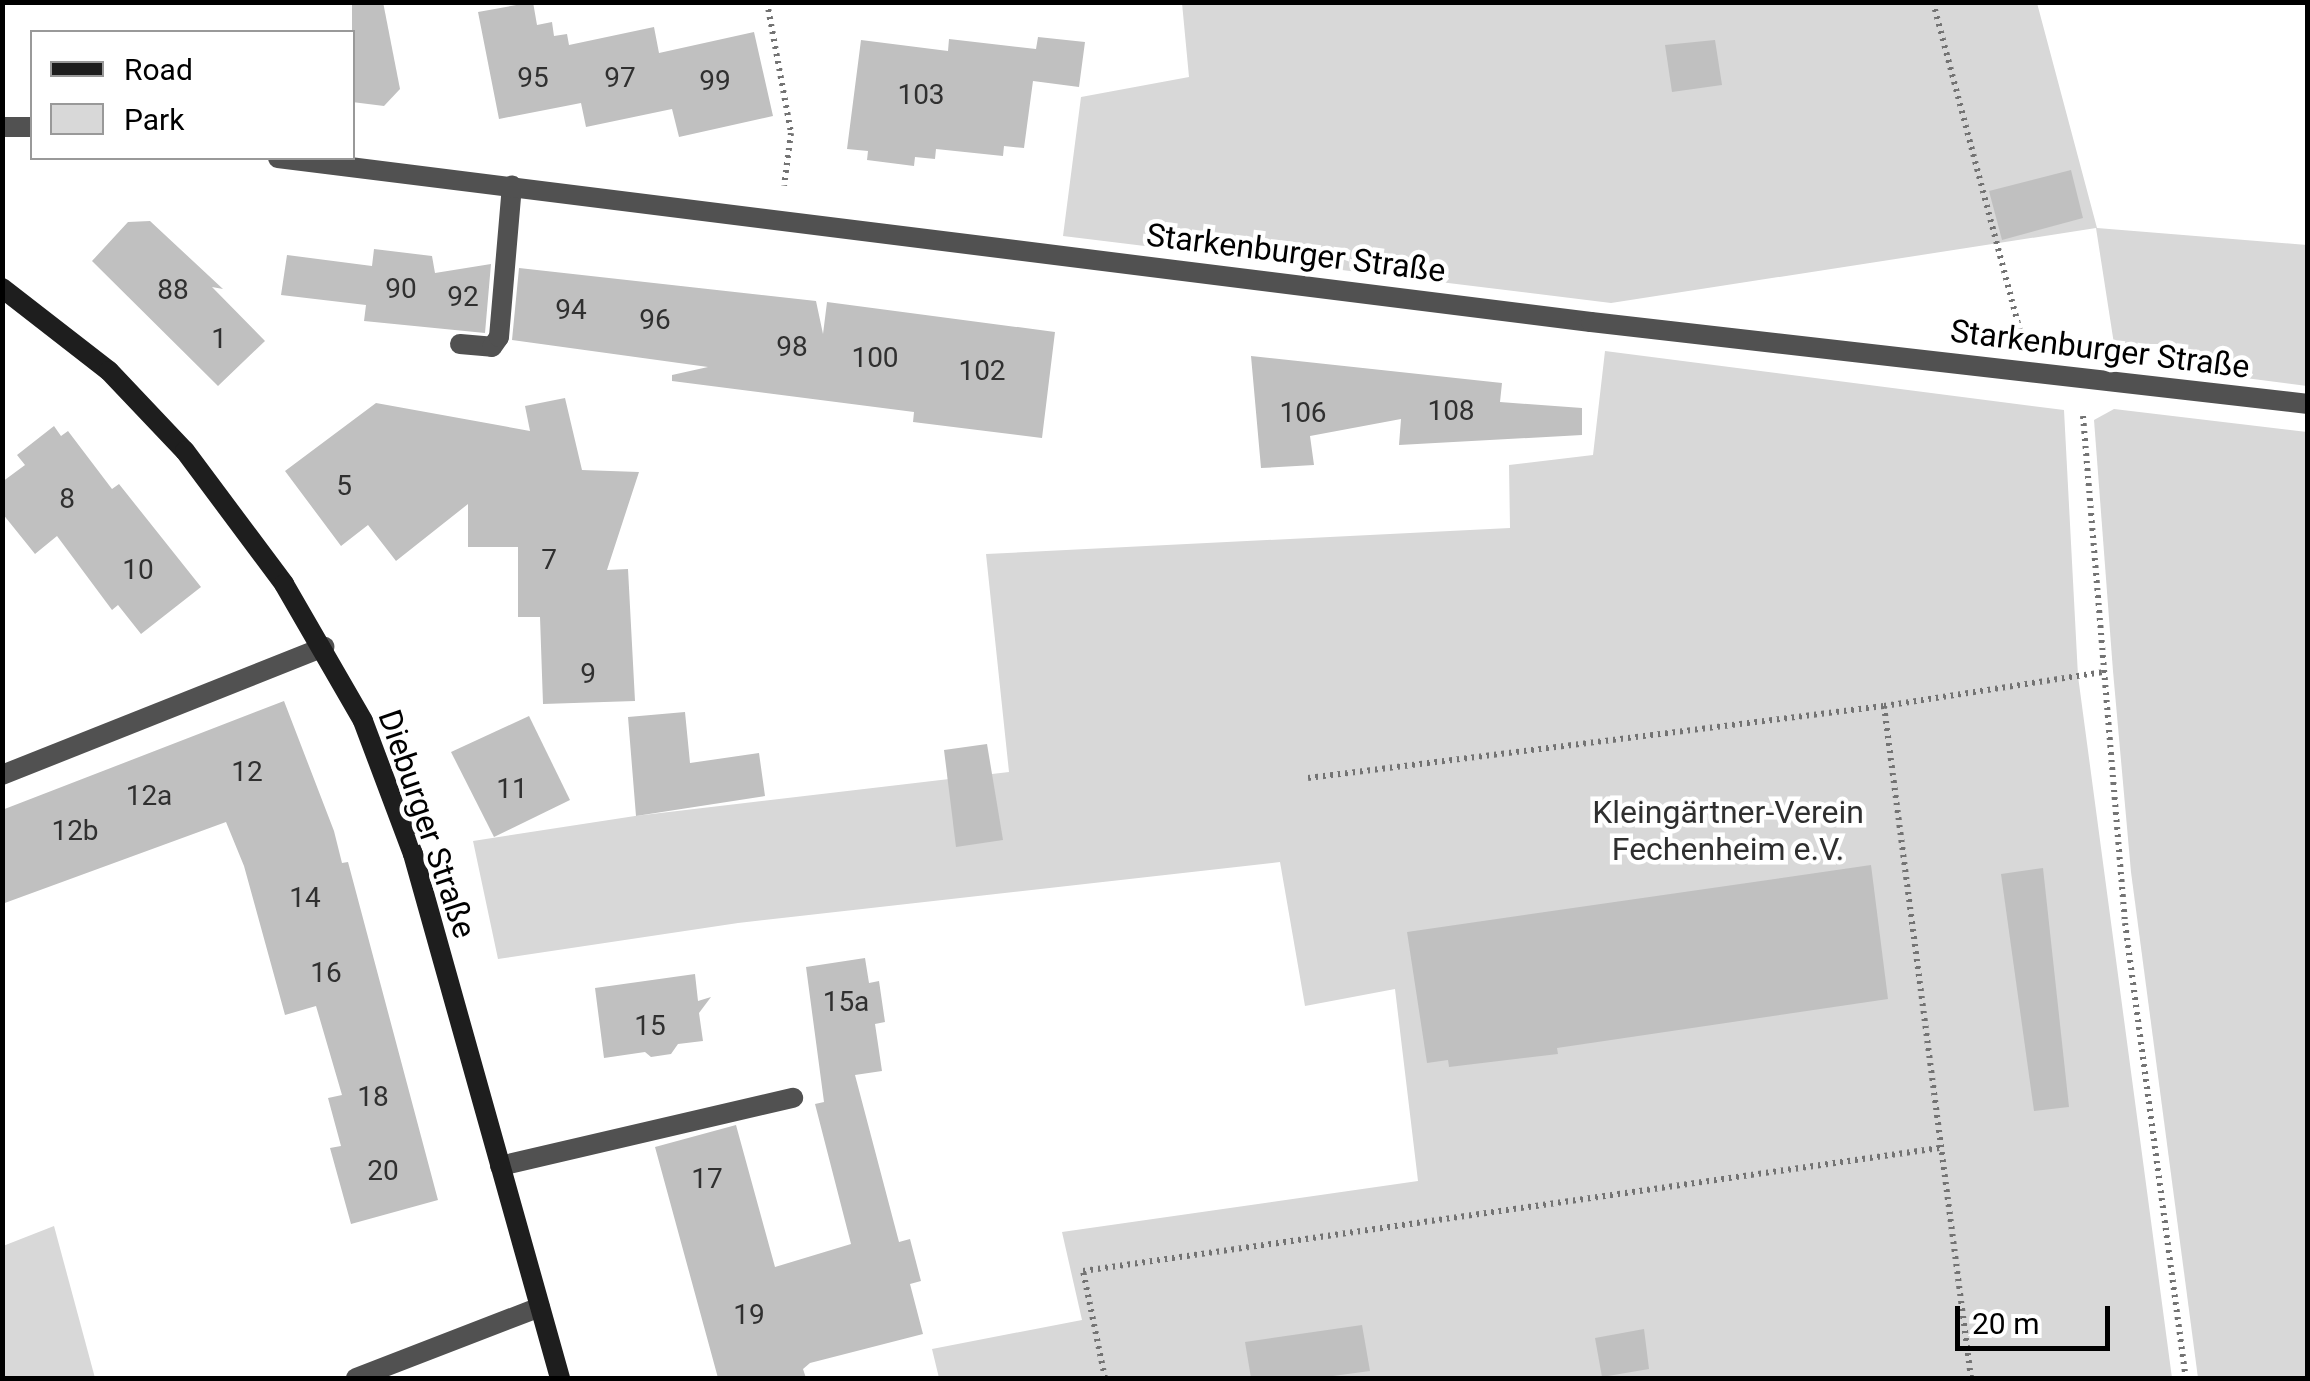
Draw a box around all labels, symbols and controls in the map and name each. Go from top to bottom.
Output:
legend [30,30,355,160]
text: Road [124,52,193,87]
house number: 95 [517,61,549,95]
house number: 97 [604,61,636,95]
house number: 99 [699,64,731,98]
house number: 103 [897,78,945,112]
text: Park [124,102,184,137]
street label: Starkenburger Straße [1144,216,1448,290]
house number: 90 [385,272,417,306]
house number: 88 [157,273,189,307]
house number: 92 [447,280,479,314]
house number: 94 [555,293,587,327]
house number: 96 [639,303,671,337]
street label: Starkenburger Straße [1948,312,2252,386]
house number: 1 [211,322,227,356]
house number: 98 [776,330,808,364]
house number: 100 [851,341,899,375]
house number: 102 [958,354,1006,388]
house number: 108 [1427,394,1475,428]
house number: 106 [1279,396,1327,430]
house number: 5 [336,469,352,503]
house number: 8 [59,482,75,516]
house number: 7 [541,543,557,577]
house number: 10 [122,553,154,587]
house number: 9 [580,657,596,691]
street label: Dieburger Straße [370,705,484,943]
house number: 12 [231,755,263,789]
house number: 11 [496,772,528,806]
house number: 12a [126,779,172,813]
park label: Kleingärtner-Verein Fechenheim e.V. [1592,794,1864,869]
house number: 12b [51,814,99,848]
house number: 14 [289,881,321,915]
house number: 16 [310,956,342,990]
house number: 15a [823,985,869,1019]
house number: 15 [634,1009,666,1043]
house number: 18 [357,1080,389,1114]
house number: 20 [367,1154,399,1188]
house number: 17 [691,1162,723,1196]
scale bar [1960,1286,2115,1348]
house number: 19 [733,1298,765,1332]
text: 20 m [1972,1306,2039,1341]

